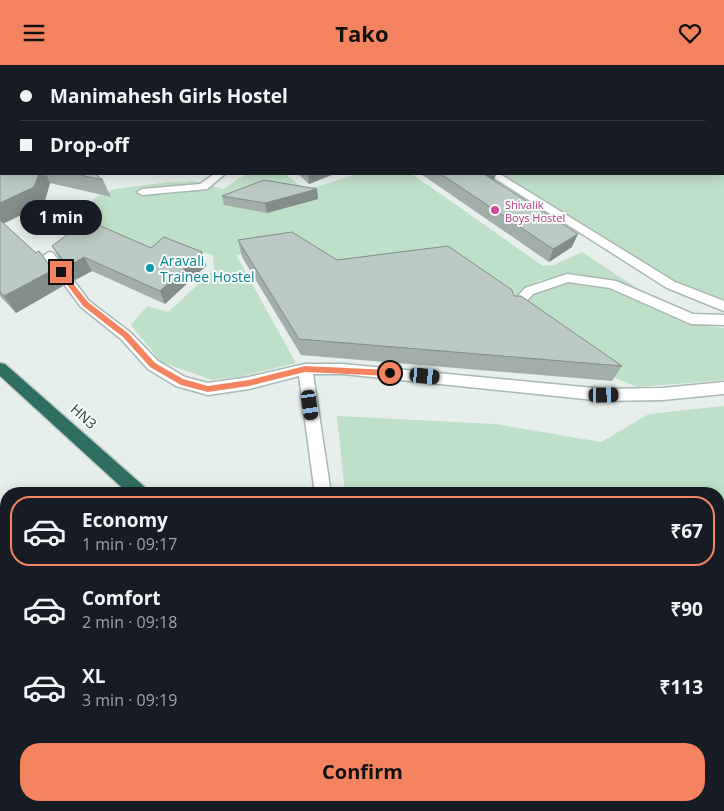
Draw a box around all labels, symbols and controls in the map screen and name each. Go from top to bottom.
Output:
text: Tako [335,18,389,48]
icon: menu [20,19,48,47]
icon: heart [676,19,704,47]
text: Manimahesh Girls Hostel [50,83,288,109]
text: Drop-off [50,132,129,158]
place label: Shivalik Boys Hostel [505,197,565,225]
callout: 1 min [20,199,102,235]
marker: Shivalik Boys Hostel [489,204,501,216]
text: 1 min [39,206,83,228]
place label: Aravali Trainee Hostel [160,251,255,286]
route end [50,261,72,283]
marker: Aravali Trainee Hostel [144,262,156,274]
route start [379,362,401,384]
car [409,367,440,385]
car [588,387,619,403]
car [300,389,319,421]
street label: HN3 [67,399,101,433]
text: Economy [82,507,168,533]
icon: car [22,509,67,554]
text: ₹67 [670,518,703,544]
text: 1 min · 09:17 [82,533,177,555]
text: Comfort [82,585,161,611]
icon: car [22,587,67,632]
text: ₹90 [670,596,703,622]
text: 2 min · 09:18 [82,611,177,633]
text: XL [82,663,105,689]
icon: car [22,665,67,710]
text: ₹113 [660,674,703,700]
text: 3 min · 09:19 [82,689,177,711]
button: Confirm [20,743,705,801]

